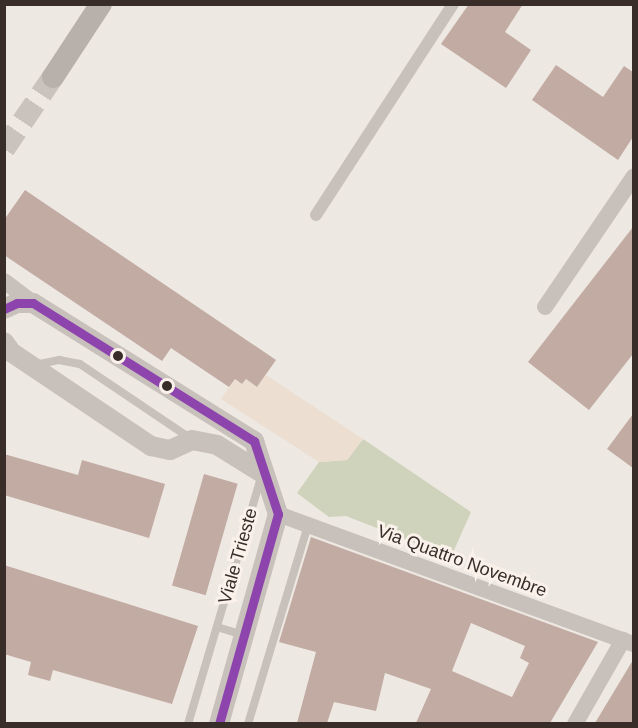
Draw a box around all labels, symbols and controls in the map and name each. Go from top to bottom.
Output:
unlabelled marker [112,350,124,362]
unlabelled marker [161,380,173,392]
street label: Viale Trieste [214,505,262,607]
street label: Via Quattro Novembre [374,520,550,602]

